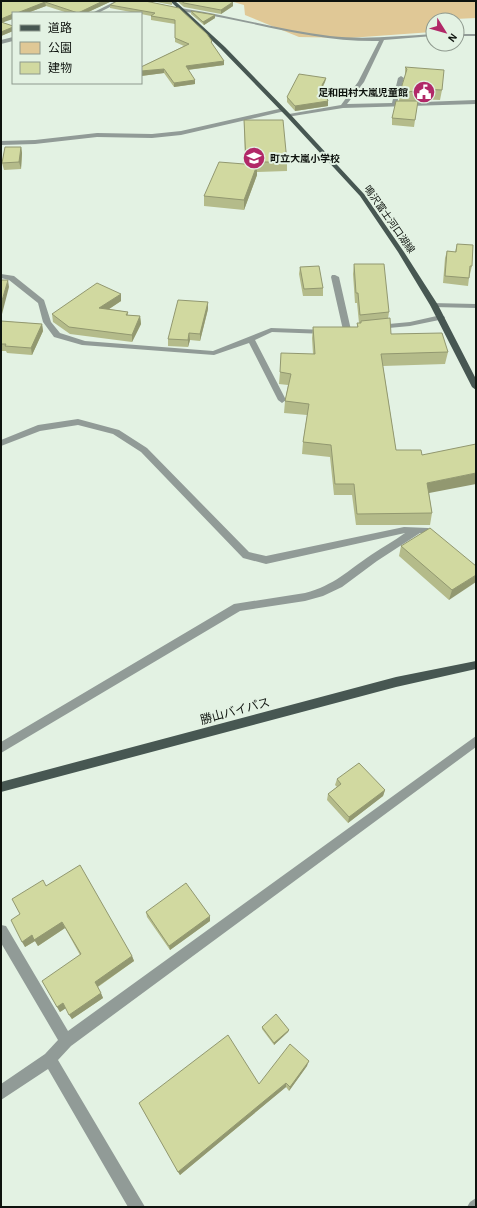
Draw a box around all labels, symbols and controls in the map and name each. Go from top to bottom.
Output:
legend [12,12,142,84]
north arrow [425,12,465,52]
text: 道路 [48,21,72,34]
text: N [446,31,459,44]
text: 公園 [48,42,72,54]
text: 建物 [48,61,72,74]
public building icon: 足和田村大嵐児童館 [411,79,437,105]
place label: 足和田村大嵐児童館 [318,87,408,98]
school or university icon: 町立大嵐小学校 [241,145,267,171]
place label: 町立大嵐小学校 [270,153,340,164]
street label: 鳴沢富士河口湖線 [362,183,417,255]
street label: 勝山バイパス [199,695,271,726]

